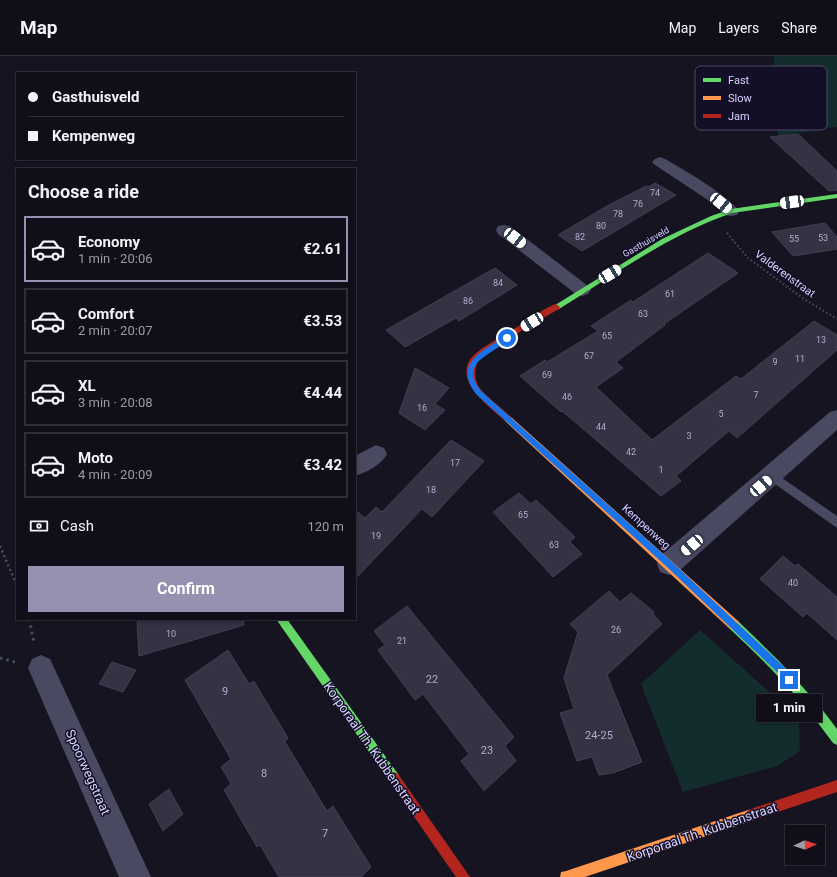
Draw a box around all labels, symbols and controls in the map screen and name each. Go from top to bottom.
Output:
text: Map [20,16,58,39]
text: Map [669,20,696,36]
text: Layers [718,20,759,36]
text: Share [781,20,817,36]
legend [695,66,827,130]
text: Fast [728,74,750,87]
text: Gasthuisveld [52,88,140,106]
text: Slow [728,92,752,105]
text: Jam [728,110,750,123]
text: Kempenweg [52,127,135,145]
text: Choose a ride [28,181,139,202]
house number: 74 [650,188,660,198]
car [708,191,734,215]
car [779,194,805,210]
house number: 76 [633,199,643,209]
house number: 78 [613,209,623,219]
house number: 80 [596,221,606,231]
street label: Gasthuisveld [621,225,671,259]
car [502,226,528,250]
icon: car [30,231,66,267]
house number: 82 [575,232,585,242]
text: Economy [78,233,140,251]
house number: 53 [818,233,828,243]
house number: 55 [789,234,799,244]
text: €2.61 [303,240,342,258]
street label: Valderenstraat [752,248,818,300]
text: 1 min · 20:06 [78,251,153,266]
car [597,263,623,285]
house number: 84 [493,278,503,288]
house number: 61 [665,289,675,299]
house number: 86 [463,296,473,306]
icon: car [30,303,66,339]
text: Comfort [78,305,134,323]
house number: 63 [638,309,648,319]
car [519,311,545,333]
text: €3.53 [303,312,342,330]
text: 2 min · 20:07 [78,323,153,338]
route start [498,329,516,347]
house number: 65 [602,331,612,341]
house number: 13 [816,335,826,345]
house number: 67 [584,351,594,361]
house number: 11 [795,354,805,364]
house number: 9 [772,357,778,367]
house number: 69 [542,370,552,380]
icon: car [30,375,66,411]
text: XL [78,377,96,395]
text: €4.44 [303,384,342,402]
house number: 7 [753,390,759,400]
house number: 46 [562,392,572,402]
text: 3 min · 20:08 [78,395,153,410]
house number: 16 [417,403,427,413]
house number: 5 [718,409,724,419]
house number: 44 [596,422,606,432]
house number: 3 [686,431,692,441]
icon: car [30,447,66,483]
house number: 42 [626,447,636,457]
text: Moto [78,449,113,467]
text: €3.42 [303,456,342,474]
house number: 17 [450,458,460,468]
house number: 1 [658,465,664,475]
text: 4 min · 20:09 [78,467,153,482]
car [748,474,774,498]
house number: 18 [426,485,436,495]
street label: Kempenweg [619,502,673,552]
house number: 65 [518,510,528,520]
icon: cash [28,515,50,537]
text: Cash [60,517,94,535]
text: 120 m [307,519,344,534]
house number: 19 [371,531,381,541]
car [679,533,705,557]
house number: 63 [549,540,559,550]
button: Confirm [28,566,344,612]
house number: 40 [788,578,798,588]
house number: 26 [611,625,621,635]
house number: 10 [166,629,176,639]
house number: 21 [397,636,407,646]
route end [780,671,798,689]
house number: 22 [426,673,438,686]
street label: Korporaal Th. Kubbenstraat [321,679,423,817]
house number: 9 [222,685,228,698]
callout: 1 min [756,694,822,722]
text: 1 min [773,700,805,715]
street label: Spoorwegstraat [62,727,114,817]
house number: 24-25 [585,729,613,742]
house number: 23 [481,744,493,757]
house number: 8 [261,767,267,780]
street label: Korporaal Th. Kubbenstraat [625,799,779,865]
north arrow [785,825,825,865]
map controls [785,825,825,865]
house number: 7 [322,827,328,840]

